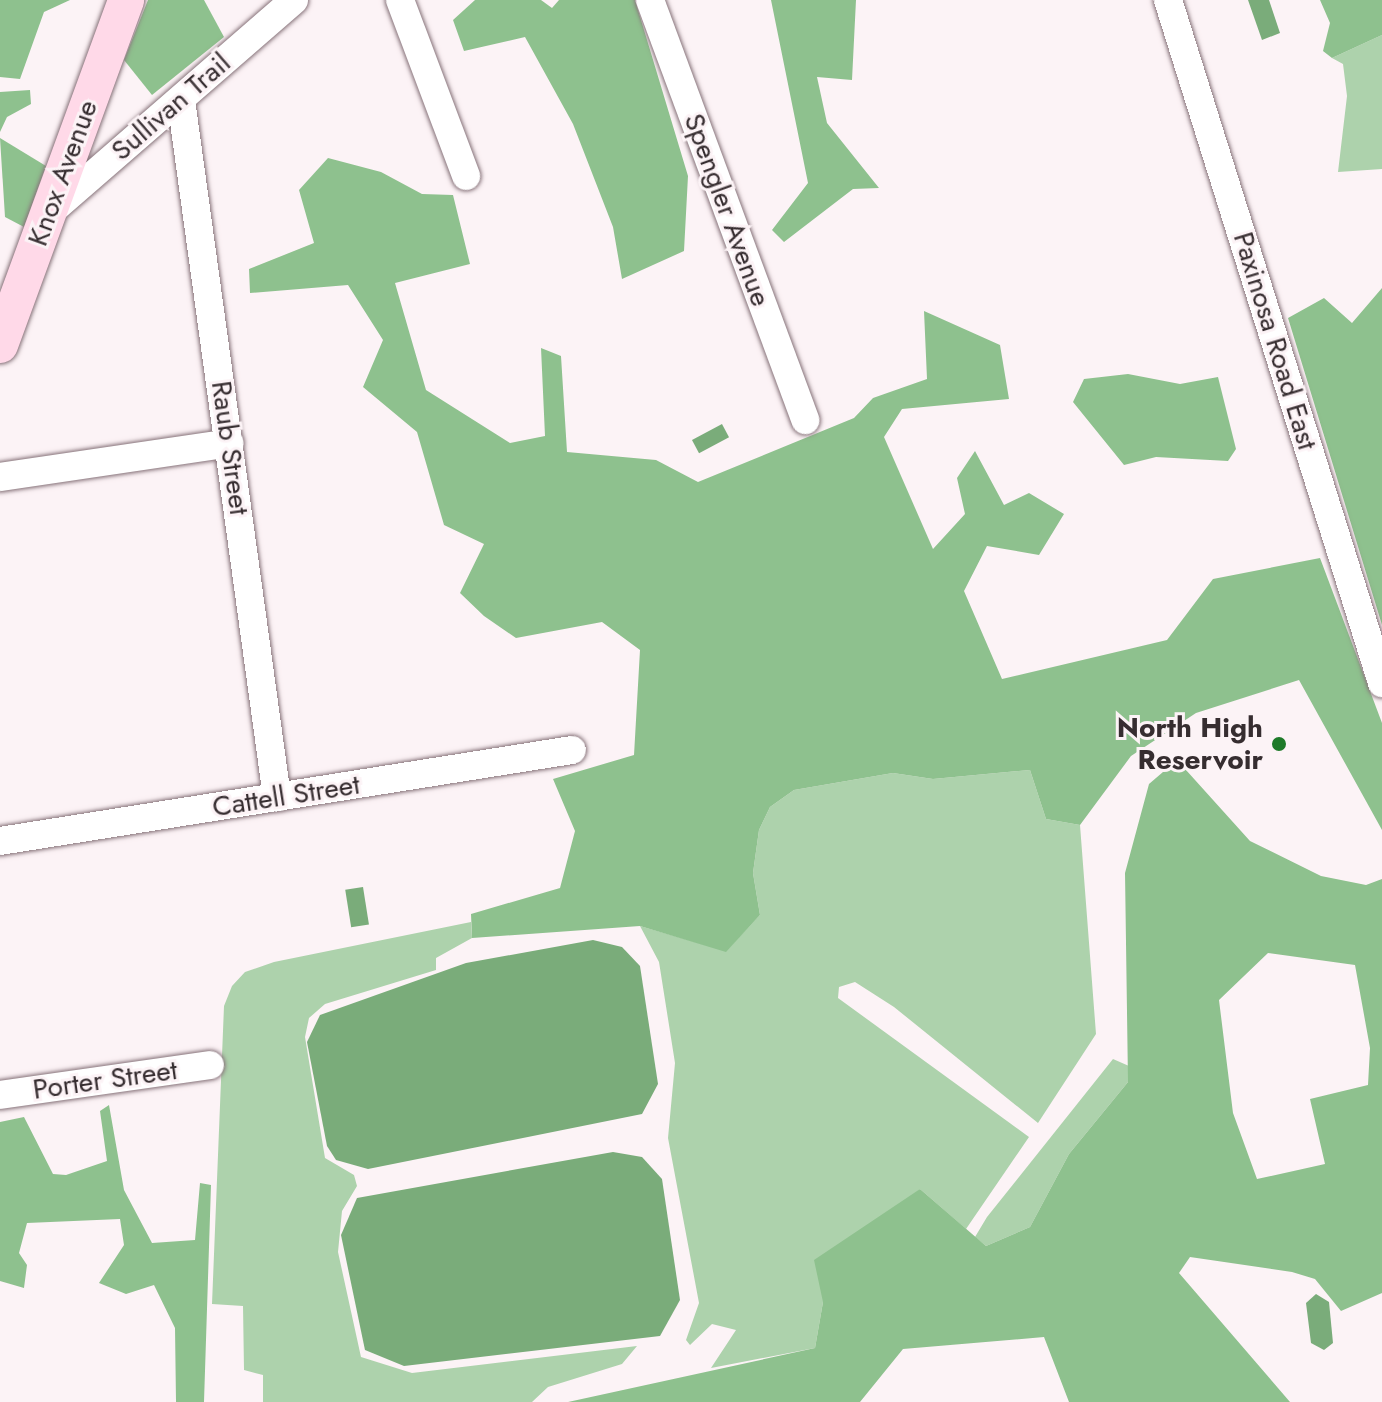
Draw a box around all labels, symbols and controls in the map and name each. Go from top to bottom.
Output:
street label: Sullivan Trail [105,46,237,168]
street label: Knox Avenue [21,95,105,251]
street label: Spengler Avenue [677,109,777,311]
street label: Paxinosa Road East [1226,228,1324,454]
street label: Raub Street [204,379,256,517]
place label: North High Reservoir [1117,711,1263,777]
marker: North High Reservoir [1270,735,1288,753]
street label: Cattell Street [210,768,362,824]
street label: Porter Street [31,1053,179,1107]

